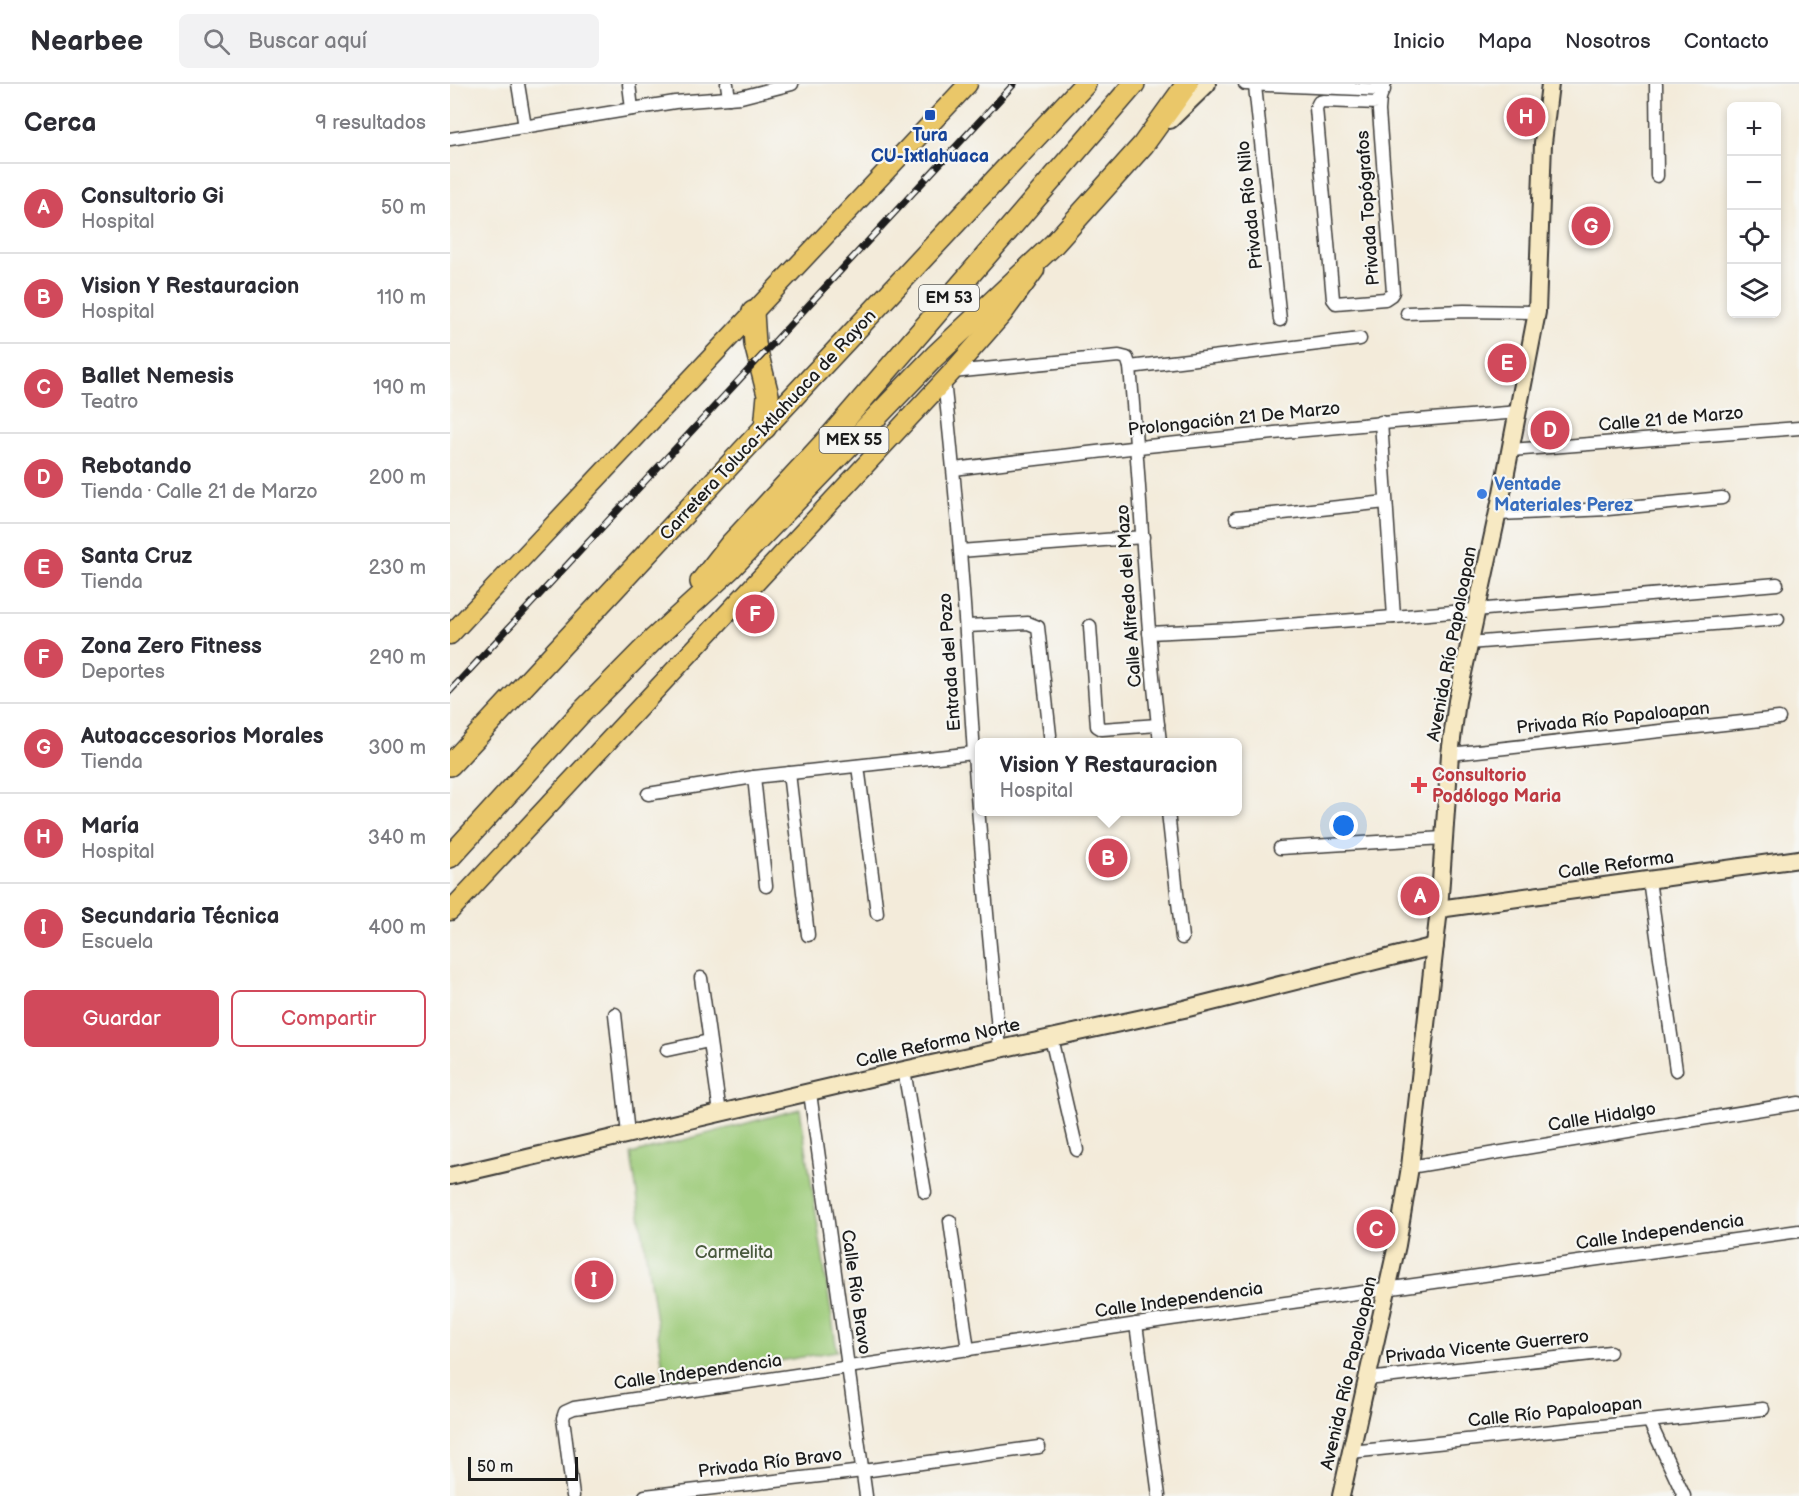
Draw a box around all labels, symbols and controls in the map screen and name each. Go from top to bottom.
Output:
search box [179,14,599,68]
text: Nearbee [30,25,143,58]
icon: search [200,25,233,58]
text: Buscar aquí [248,28,367,55]
text: Inicio [1394,29,1445,54]
text: Mapa [1478,29,1532,54]
text: Nosotros [1565,29,1651,54]
text: Contacto [1684,29,1769,54]
pin: H [1506,94,1546,140]
map controls [1727,102,1781,318]
button: + [1727,102,1781,156]
text: Cerca [24,108,96,139]
marker: Tura CU-Ixtlahuaca [923,108,937,122]
text: 9 resultados [315,111,426,135]
place label: Tura CU-Ixtlahuaca [871,125,989,167]
street label: Privada Topógrafos [1352,130,1384,286]
street label: Privada Río Nilo [1233,140,1267,270]
button: − [1727,156,1781,210]
text: Consultorio Gi [81,183,224,210]
text: A [37,196,50,220]
text: 50 m [381,196,426,220]
pin: G [1572,204,1610,248]
text: Hospital [81,210,154,234]
button: locate [1727,210,1781,264]
button: layers [1727,264,1781,318]
text: Vision Y Restauracion [81,273,299,300]
road number: EM 53 [919,285,979,311]
text: B [36,286,51,310]
text: 110 m [377,286,426,310]
text: Hospital [81,300,154,324]
street label: Carretera Toluca-Ixtlahuaca de Rayon [656,305,880,545]
pin: E [1488,340,1526,386]
text: Ballet Nemesis [81,363,234,390]
text: C [36,376,51,400]
text: 190 m [373,376,426,400]
text: Teatro [81,390,138,414]
street label: Prolongación 21 De Marzo [1127,397,1341,441]
street label: Calle 21 de Marzo [1598,402,1744,436]
pin: D [1530,408,1570,452]
road number: MEX 55 [820,427,888,453]
text: Rebotando [81,453,192,480]
text: D [37,466,50,490]
text: 200 m [369,466,426,490]
place label: Ventade Materiales Perez [1494,474,1633,516]
text: Tienda · Calle 21 de Marzo [81,480,318,504]
marker: Ventade Materiales Perez [1475,487,1489,501]
street label: Calle Alfredo del Mazo [1112,504,1146,688]
text: Santa Cruz [81,543,192,570]
street label: Avenida Río Papaloapan [1423,545,1481,743]
text: E [37,556,50,580]
text: 230 m [369,556,426,580]
text: Tienda [81,570,143,594]
pin: F [736,592,774,636]
street label: Entrada del Pozo [935,592,965,732]
text: Zona Zero Fitness [81,633,262,660]
text: F [37,646,50,670]
text: 290 m [369,646,426,670]
text: Deportes [81,660,165,684]
street label: Privada Río Papaloapan [1515,697,1711,739]
text: Autoaccesorios Morales [81,723,324,750]
text: G [36,736,51,760]
text: 300 m [368,736,426,760]
popup [975,738,1242,816]
text: Tienda [81,750,143,774]
text: Vision Y Restauracion [999,752,1218,779]
place label: Consultorio Podólogo Maria [1432,765,1561,807]
marker: Consultorio Podólogo Maria [1410,776,1428,794]
text: Hospital [999,779,1073,803]
your location [1329,811,1358,840]
text: María [81,813,139,840]
text: H [36,826,51,850]
text: 340 m [368,826,426,850]
pin: B [1088,836,1128,880]
text: Hospital [81,840,154,864]
street label: Calle Reforma [1557,846,1675,884]
pin: A [1400,874,1440,918]
text: Secundaria Técnica [81,903,279,930]
text: I [40,916,47,940]
text: 400 m [368,916,426,940]
text: Escuela [81,930,153,954]
button: Guardar [24,990,219,1047]
button: Compartir [231,990,426,1047]
street label: Calle Reforma Norte [854,1014,1022,1072]
street label: Calle Hidalgo [1547,1098,1657,1136]
pin: C [1356,1206,1396,1252]
street label: Calle Independencia [1575,1210,1745,1254]
street label: Calle Río Bravo [837,1228,875,1356]
park label: Carmelita [695,1242,773,1263]
pin: I [574,1258,614,1302]
street label: Avenida Río Papaloapan [1316,1274,1382,1472]
street label: Calle Independencia [1094,1278,1264,1322]
street label: Privada Vicente Guerrero [1384,1326,1590,1368]
street label: Calle Independencia [613,1350,783,1394]
street label: Calle Río Papaloapan [1467,1392,1643,1432]
street label: Privada Río Bravo [697,1444,843,1482]
scale bar [468,1454,578,1482]
text: 50 m [477,1458,513,1477]

